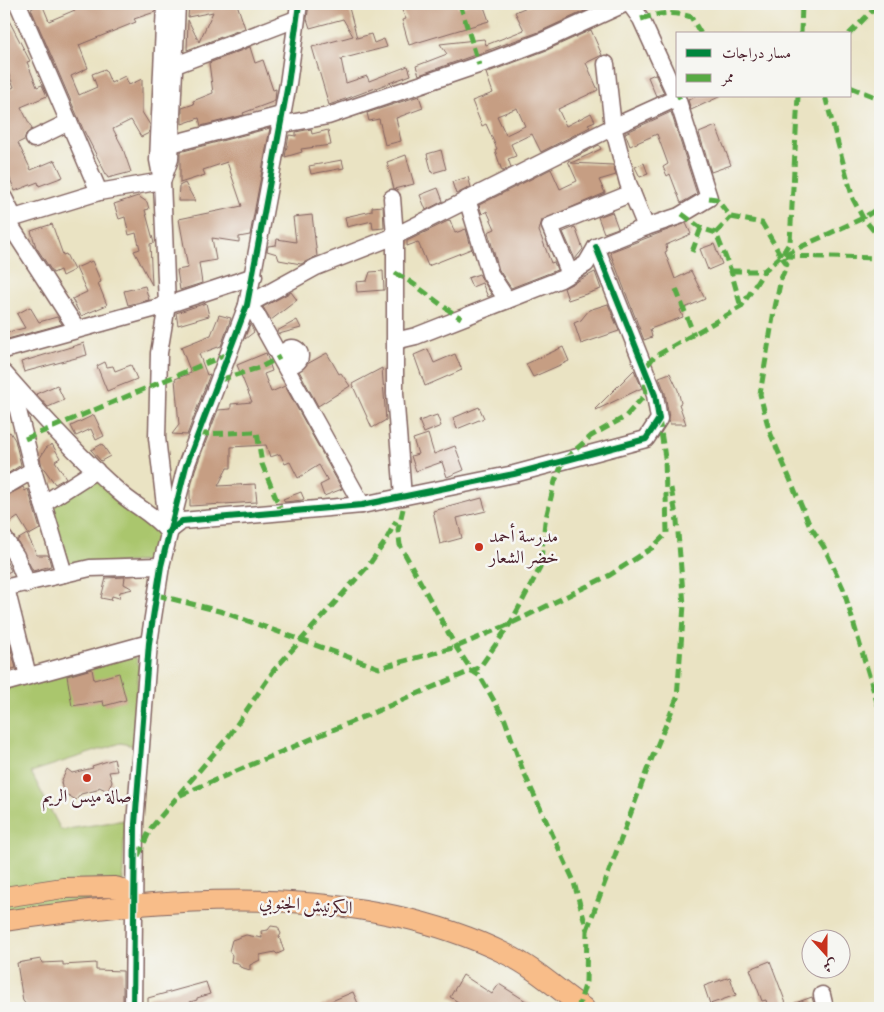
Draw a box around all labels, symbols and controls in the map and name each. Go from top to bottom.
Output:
legend [676,32,852,98]
text: مسار دراجات [722,44,791,65]
text: ممر [720,68,734,89]
place label: مدرسة أحمد خضر الشعار [487,523,559,571]
marker: مدرسة أحمد خضر الشعار [473,541,485,553]
marker: صالة ميس الريم [81,772,93,784]
place label: صالة ميس الريم [42,785,132,812]
street label: الكرنيش الجنوبي [258,890,354,923]
north arrow [802,930,852,980]
text: ش [820,953,840,976]

